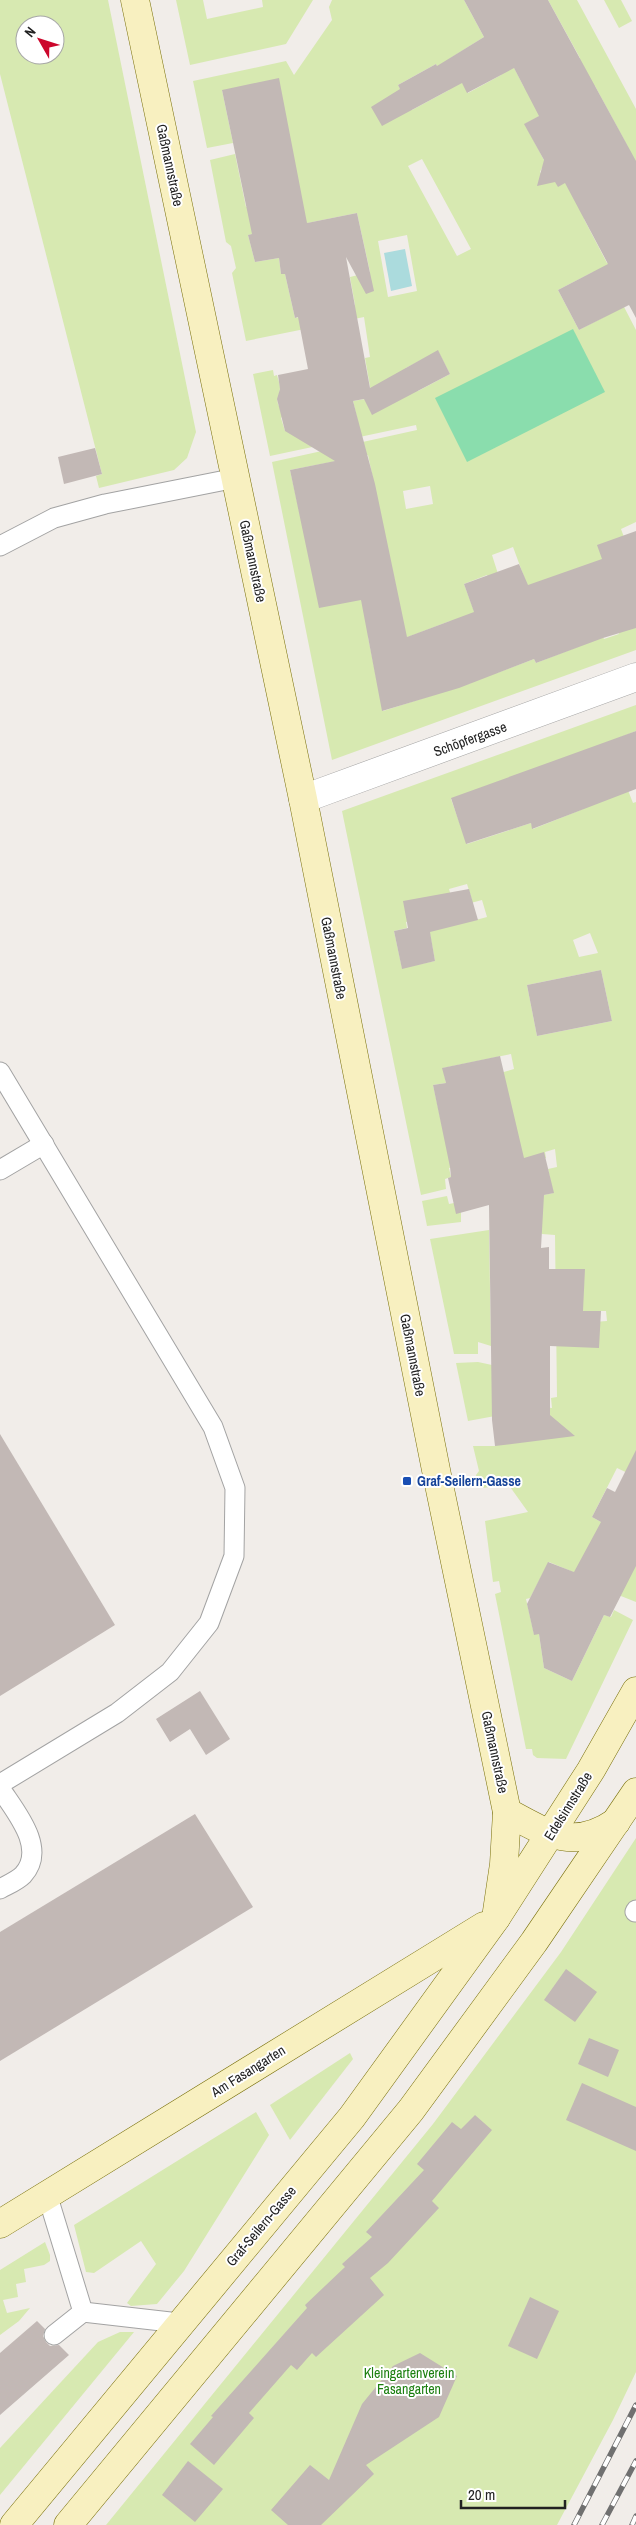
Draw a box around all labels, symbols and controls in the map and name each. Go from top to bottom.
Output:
north arrow [15,15,65,65]
text: N [20,23,40,41]
street label: Gaßmannstraße [153,122,187,208]
street label: Gaßmannstraße [236,518,270,604]
street label: Schöpfergasse [431,717,509,761]
street label: Gaßmannstraße [317,915,351,1001]
street label: Gaßmannstraße [396,1312,430,1398]
place label: Graf-Seilern-Gasse [417,1472,521,1490]
marker: Graf-Seilern-Gasse [401,1475,413,1487]
street label: Gaßmannstraße [478,1709,512,1795]
street label: Edelsinnstraße [540,1768,596,1844]
street label: Am Fasangarten [207,2041,289,2102]
street label: Graf-Seilern-Gasse [222,2182,300,2270]
park label: Kleingartenverein Fasangarten [364,2364,454,2398]
scale bar [461,2478,565,2510]
text: 20 m [468,2484,495,2505]

